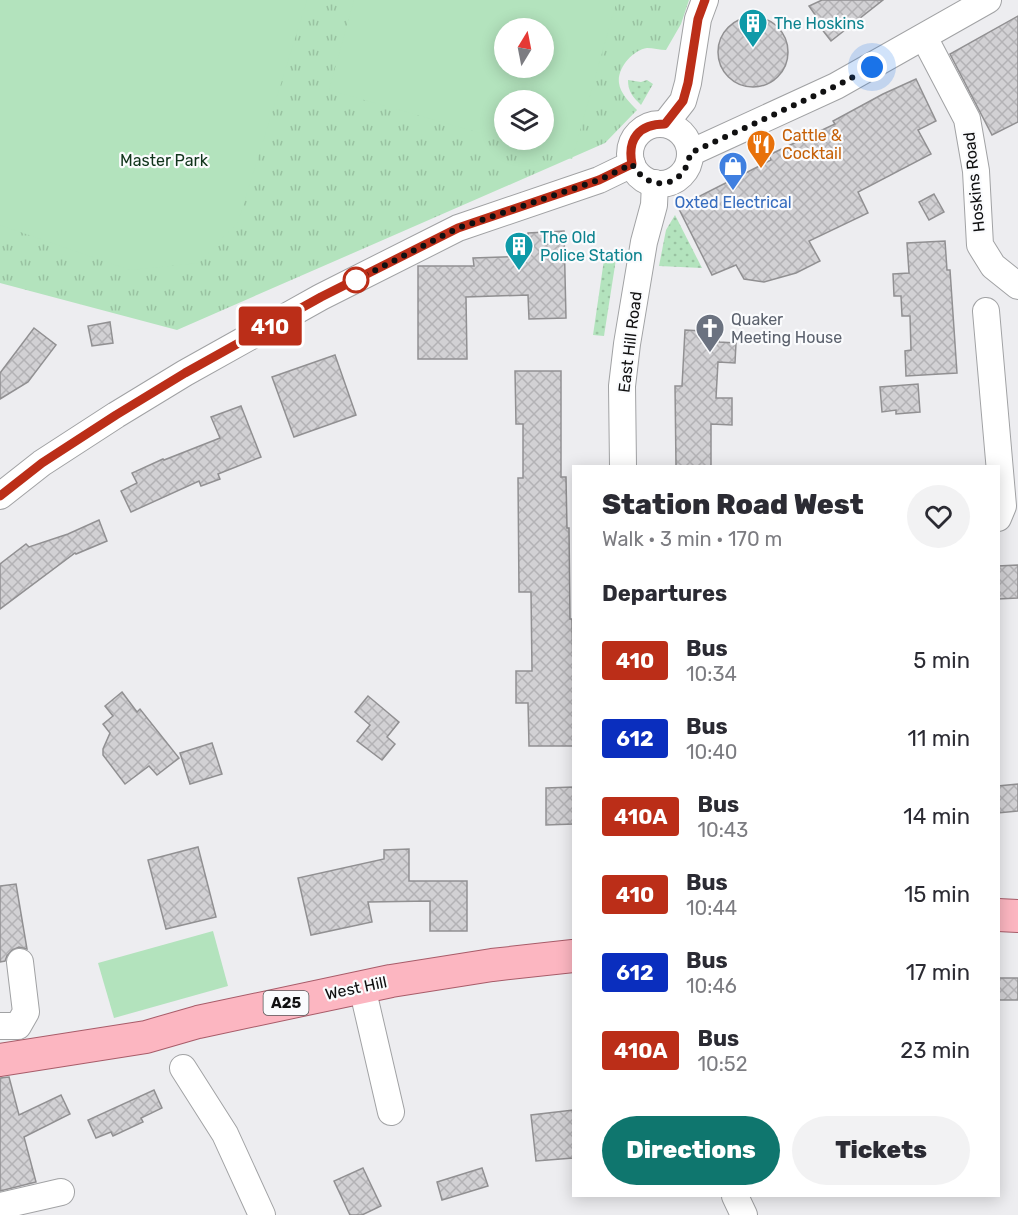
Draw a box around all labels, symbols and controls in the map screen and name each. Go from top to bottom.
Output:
building icon: The Hoskins [737,7,769,49]
place label: The Hoskins [774,14,864,33]
north arrow [494,18,554,78]
map controls [494,18,554,150]
your location [857,52,887,82]
button: layers [494,90,554,150]
place label: Cattle & Cocktail [782,126,842,163]
restaurant icon: Cattle & Cocktail [745,128,777,170]
street label: Hoskins Road [959,131,989,233]
shop icon: Oxted Electrical [717,150,749,192]
park label: Master Park [120,151,209,170]
place label: Oxted Electrical [674,193,792,212]
place label: The Old Police Station [540,228,643,265]
building icon: The Old Police Station [503,230,535,272]
unlabelled marker [343,267,369,293]
street label: East Hill Road [614,290,646,394]
line badge: 410 [236,306,304,346]
place label: Quaker Meeting House [731,310,842,347]
church icon: Quaker Meeting House [694,312,726,354]
text: 410 [251,314,289,339]
button: heart [907,485,970,548]
text: Station Road West [602,488,864,521]
text: Walk · 3 min · 170 m [602,527,782,551]
text: Departures [602,580,727,607]
text: Bus [686,635,728,662]
text: 5 min [913,647,970,674]
text: 410 [616,648,654,673]
text: 10:34 [686,662,737,686]
text: Bus [686,713,728,740]
text: 11 min [908,725,970,752]
text: 612 [616,726,654,751]
text: 10:40 [686,740,738,764]
text: Bus [697,791,739,818]
text: 14 min [903,803,970,830]
text: 410A [614,804,667,829]
text: 10:43 [697,818,748,842]
text: Bus [686,869,728,896]
text: 15 min [904,881,970,908]
text: 410 [616,882,654,907]
text: 10:44 [686,896,737,920]
text: Bus [686,947,728,974]
text: 17 min [906,959,970,986]
text: 612 [616,960,654,985]
street label: West Hill [323,972,389,1004]
text: 10:46 [686,974,737,998]
road number: A25 [264,991,308,1015]
text: Bus [697,1025,739,1052]
text: 23 min [900,1037,970,1064]
text: 410A [614,1038,667,1063]
text: 10:52 [697,1052,747,1076]
button: Directions [602,1116,780,1185]
button: Tickets [792,1116,970,1185]

